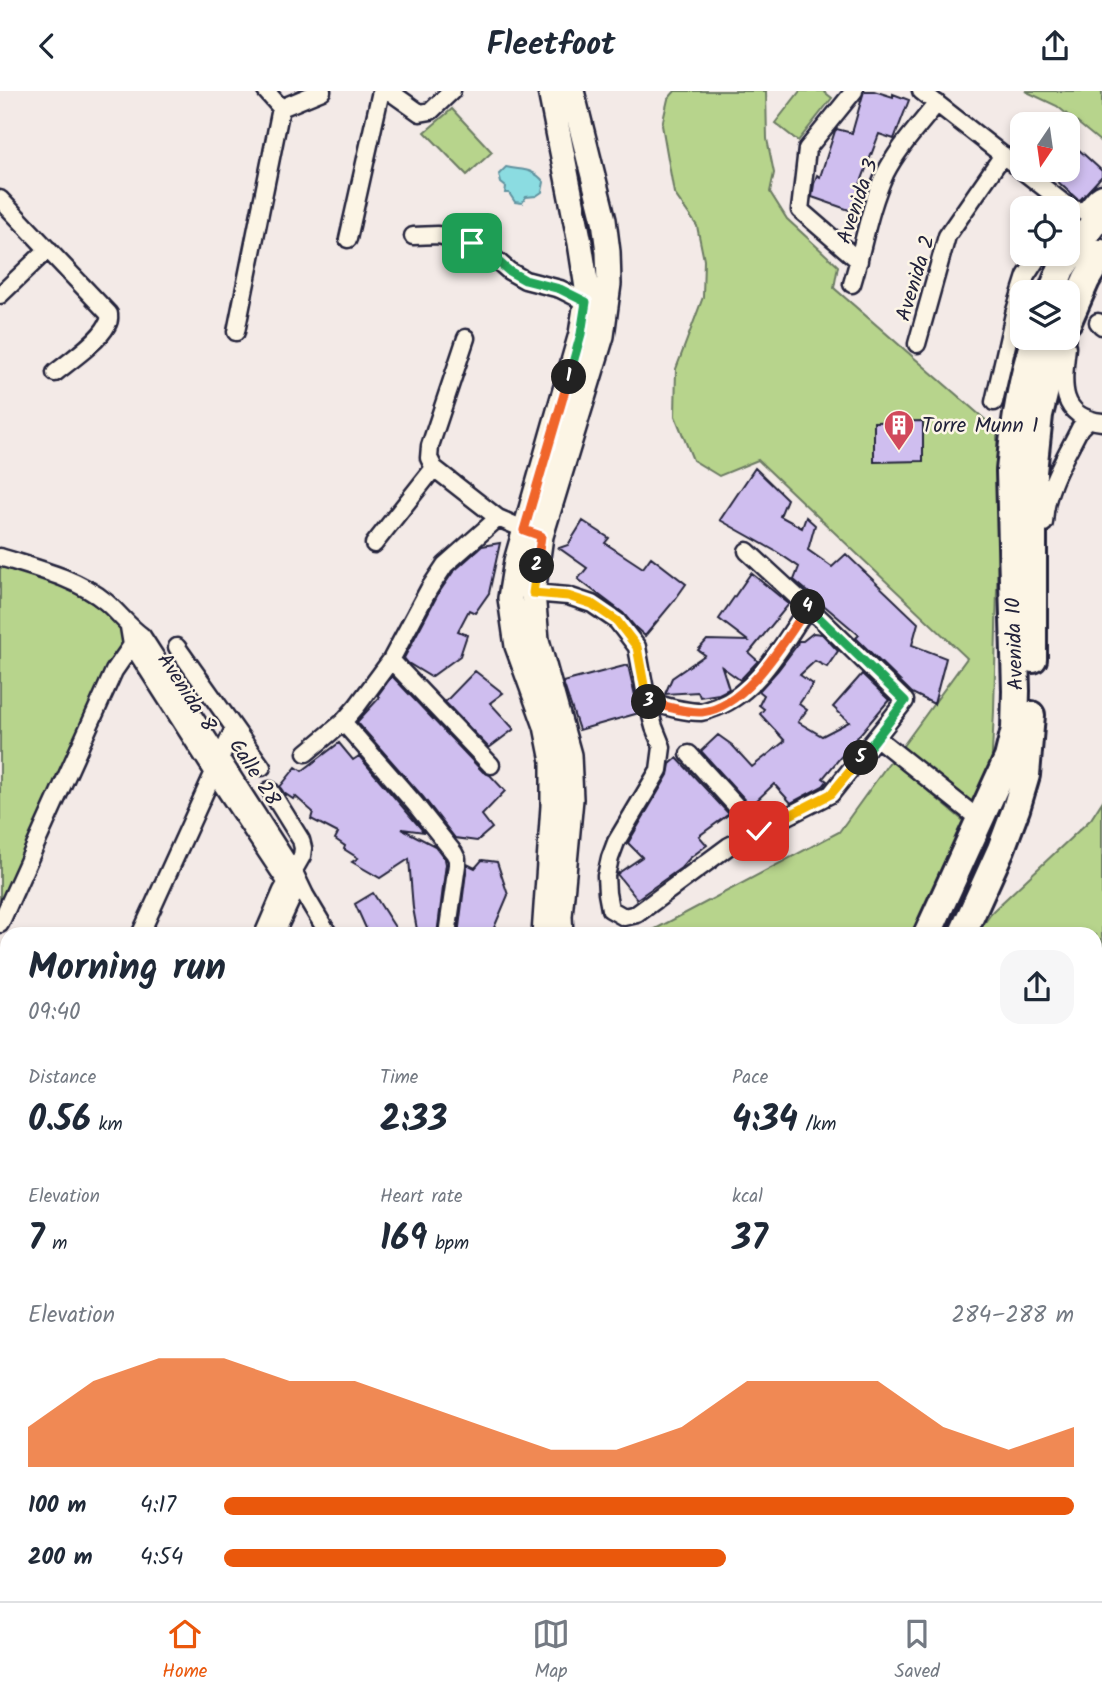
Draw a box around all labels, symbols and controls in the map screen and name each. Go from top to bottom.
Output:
text: Fleetfoot [486,20,616,71]
icon: back [28,27,66,65]
icon: share [1036,27,1074,65]
north arrow [1010,112,1080,182]
map controls [1010,112,1080,350]
street label: Avenida 3 [828,155,888,248]
button: locate [1010,196,1080,266]
pin [442,213,502,273]
icon: arrive [453,224,491,262]
street label: Avenida 2 [888,231,945,325]
button: layers [1010,280,1080,350]
pin: 1 [552,359,586,395]
text: 1 [566,361,571,391]
building icon: Torre Munn 1 [882,408,916,452]
place label: Torre Munn 1 [922,410,1039,443]
pin: 2 [520,549,554,583]
text: 2 [531,550,542,580]
pin: 4 [790,589,826,625]
text: 4 [802,591,813,621]
street label: Avenida 10 [997,597,1034,691]
street label: Avenida 8 [148,647,224,739]
pin: 3 [632,685,666,719]
text: 3 [643,686,654,716]
street label: Calle 28 [219,732,288,814]
pin: 5 [844,741,878,775]
text: 5 [856,742,865,772]
pin [729,801,789,861]
icon: check [740,812,778,850]
text: Morning run [28,939,226,999]
button: share [1000,950,1074,1024]
text: 09:40 [28,995,81,1031]
text: Distance [28,1063,96,1093]
text: Time [380,1063,418,1093]
text: Pace [732,1063,768,1093]
text: 0.56 [28,1093,91,1149]
text: 2:33 [380,1093,447,1149]
text: 4:34 [732,1093,798,1149]
text: km [91,1110,123,1140]
text: /km [798,1110,836,1140]
text: Elevation [28,1182,100,1212]
text: Heart rate [380,1182,463,1212]
text: kcal [732,1182,763,1212]
text: 7 [28,1212,45,1268]
text: 169 [380,1212,427,1268]
text: 37 [732,1212,768,1268]
text: m [45,1229,67,1259]
text: bpm [427,1229,469,1259]
text: Elevation [28,1298,115,1334]
text: 284–288 m [952,1298,1074,1334]
text: 100 m [28,1488,86,1524]
text: 4:17 [140,1488,176,1524]
text: 200 m [28,1540,93,1576]
text: 4:54 [140,1540,183,1576]
tab: Home [162,1615,207,1687]
tab: Map [532,1615,570,1687]
tab: Saved [895,1615,940,1687]

